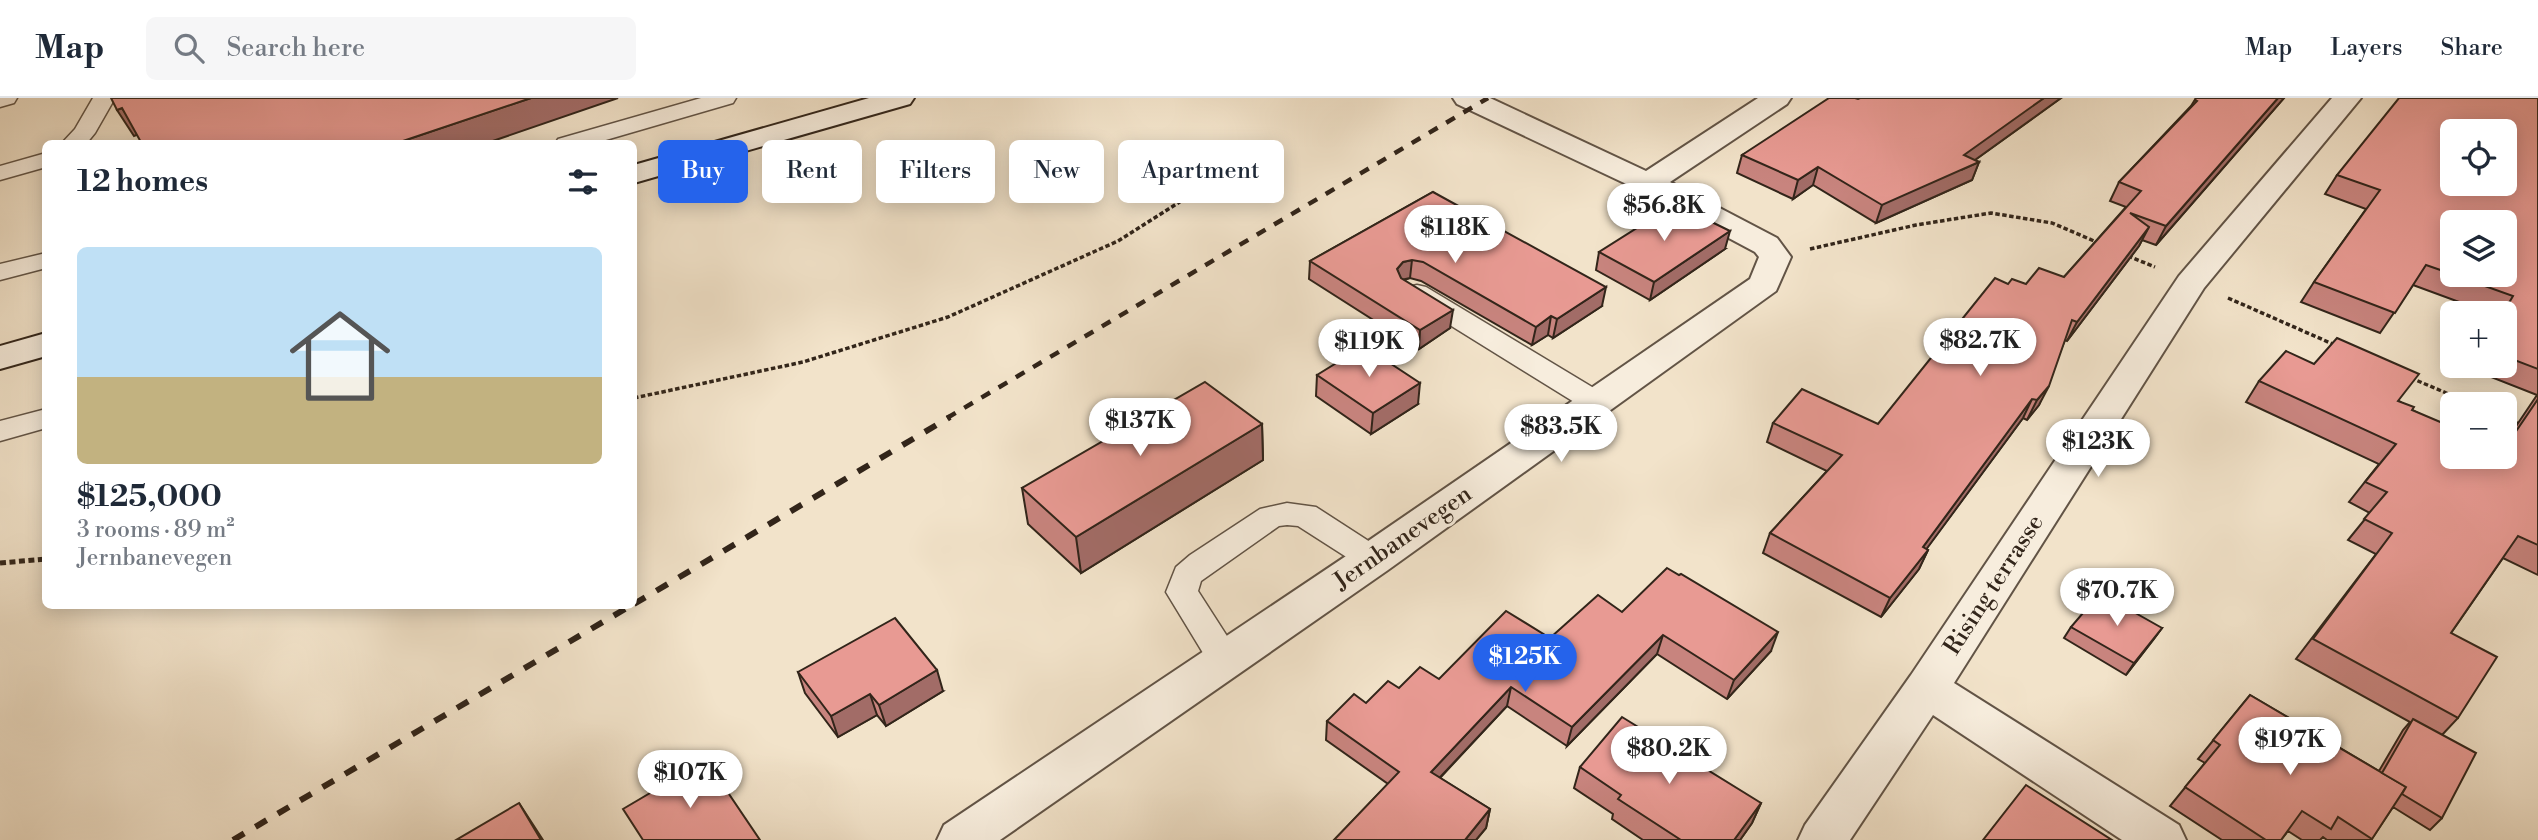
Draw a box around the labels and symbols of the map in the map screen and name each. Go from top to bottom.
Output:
pin: $56.8K [1607,184,1721,243]
pin: $118K [1406,206,1504,265]
pin: $82.7K [1923,318,2037,378]
pin: $119K [1320,320,1418,379]
pin: $137K [1091,398,1189,458]
pin: $83.5K [1504,404,1618,464]
pin: $123K [2049,420,2147,479]
street label: Jernbanevegen [1327,479,1478,597]
street label: Rising terrasse [1937,509,2051,661]
pin: $70.7K [2060,568,2174,628]
pin: $125K [1476,634,1574,694]
pin: $197K [2241,718,2339,777]
pin: $80.2K [1612,726,1726,786]
pin: $107K [641,750,739,810]

